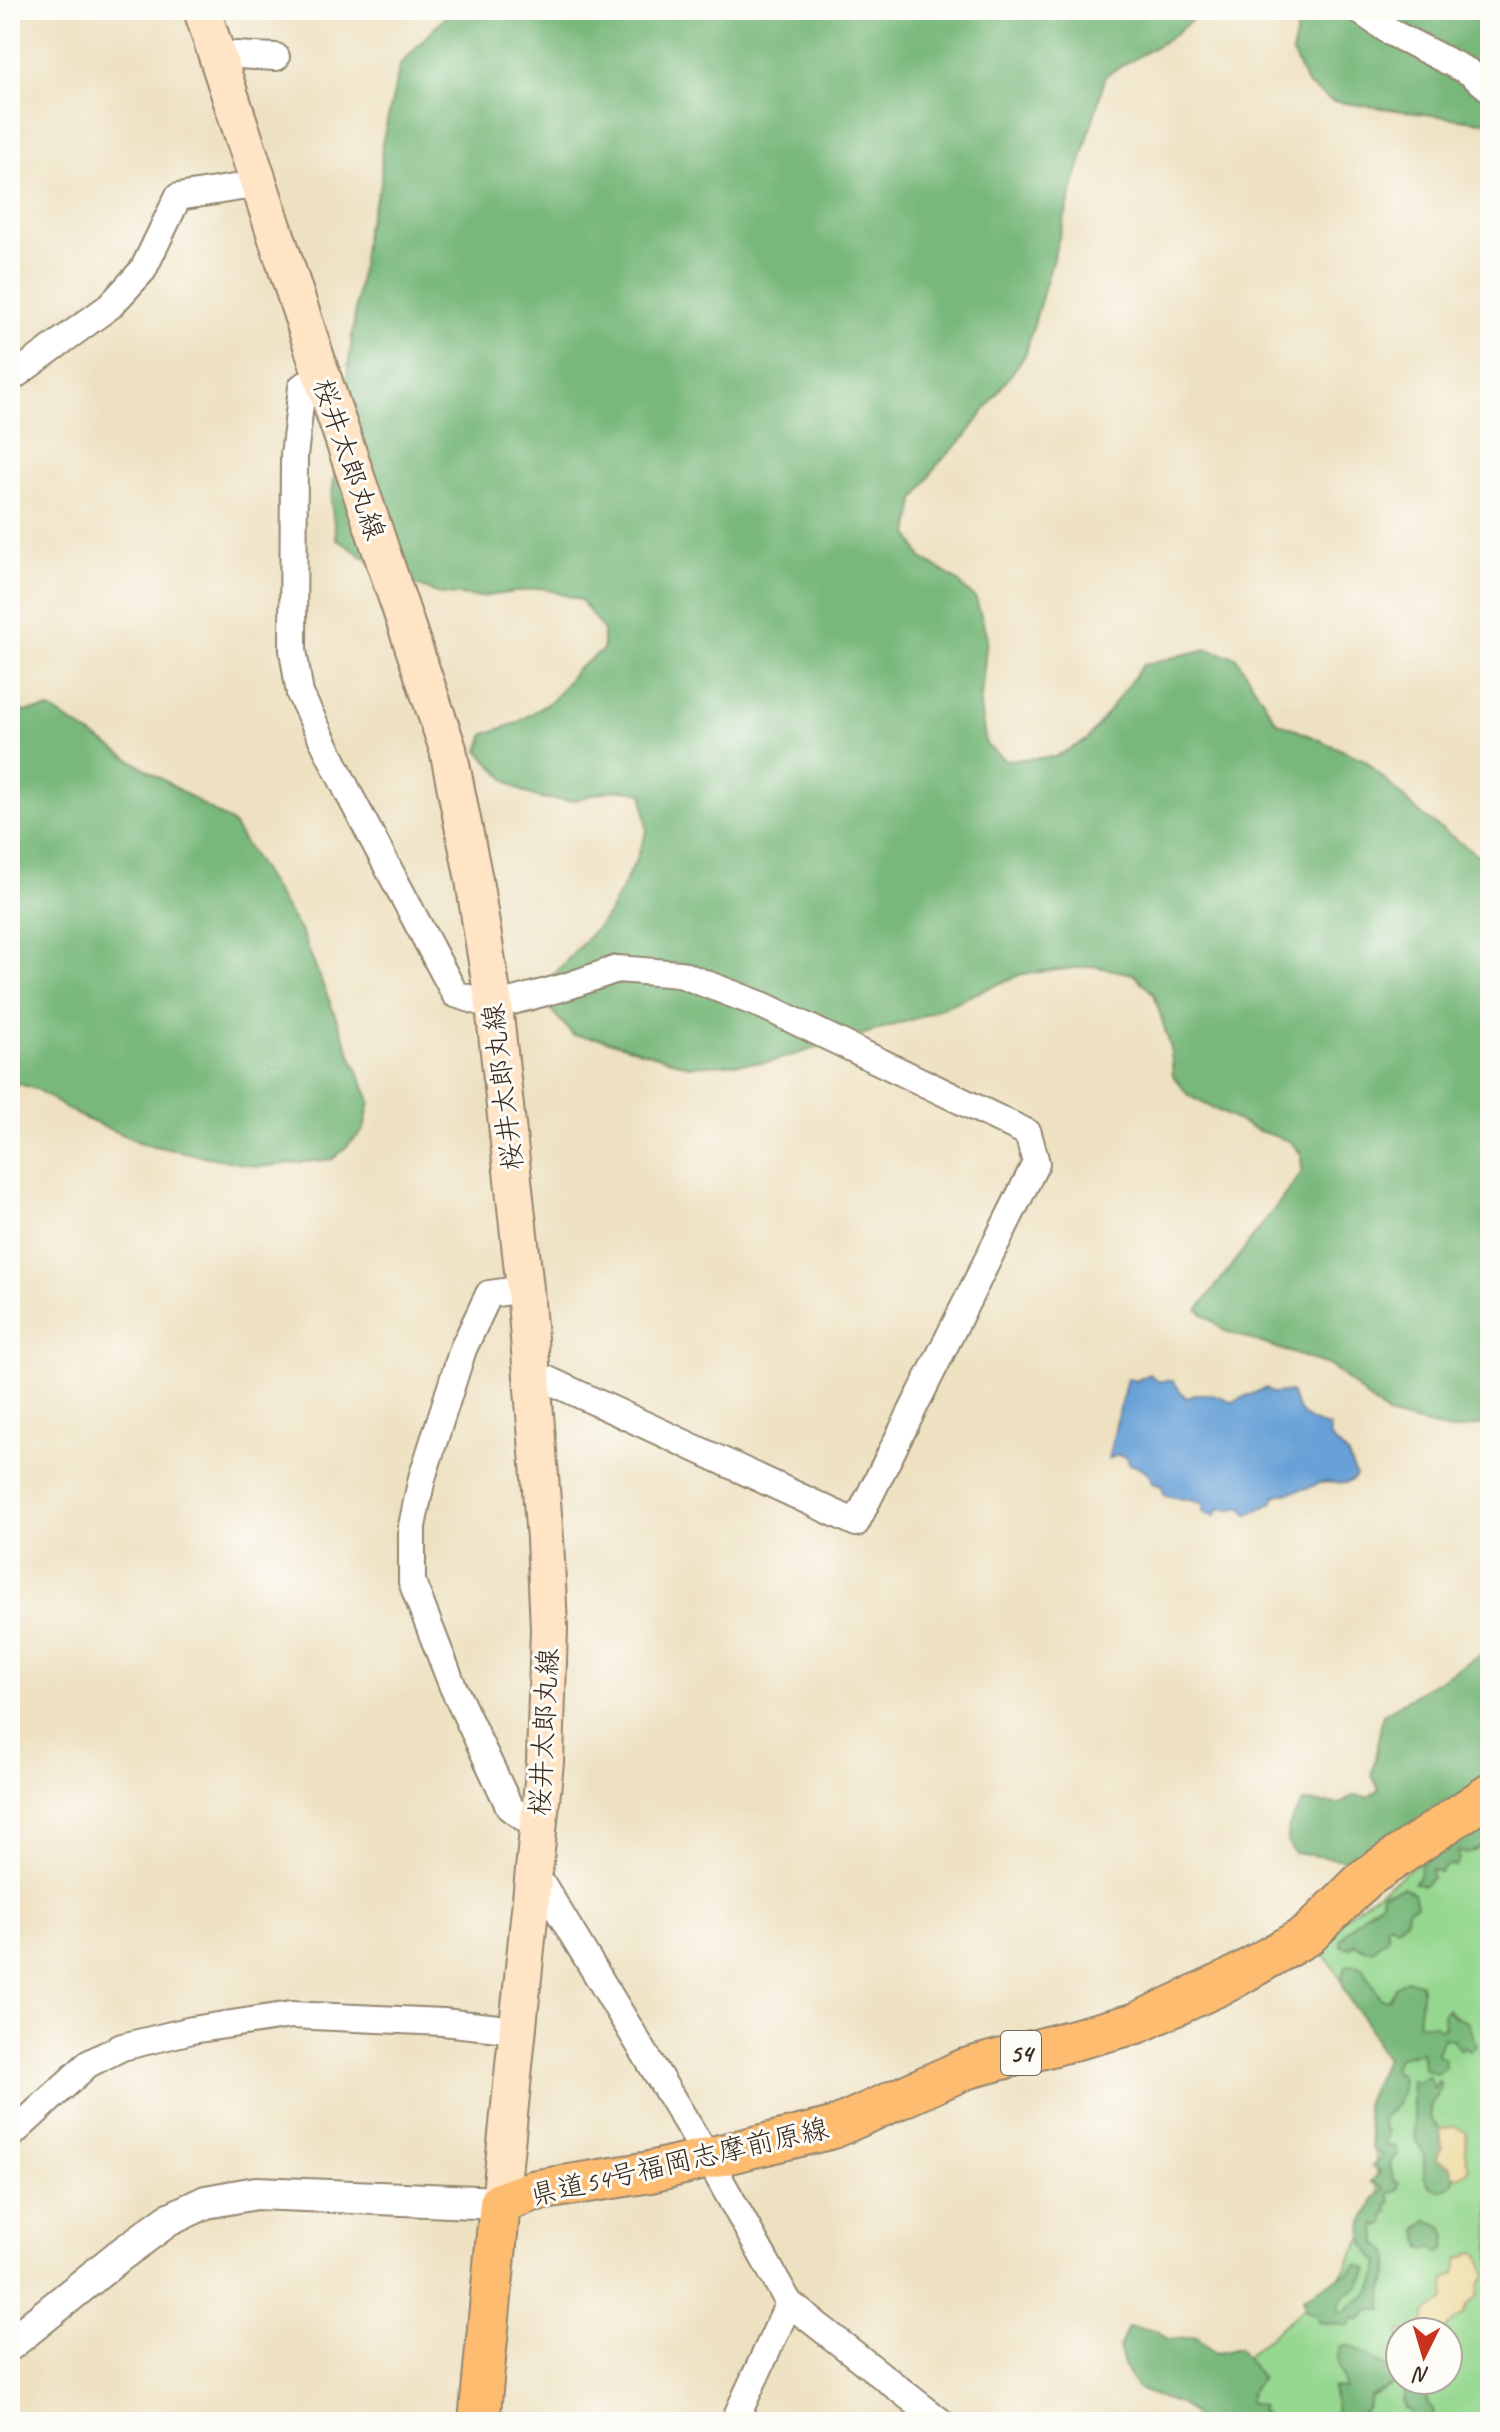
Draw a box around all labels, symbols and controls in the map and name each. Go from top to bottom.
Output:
street label: 桜井太郎丸線 [306,374,393,544]
street label: 桜井太郎丸線 [475,1001,530,1172]
street label: 桜井太郎丸線 [522,1647,565,1817]
road number: 54 [1001,2031,1041,2075]
street label: 県道54号福岡志摩前原線 [526,2110,832,2213]
north arrow [1384,2316,1464,2396]
text: N [1411,2360,1430,2389]

